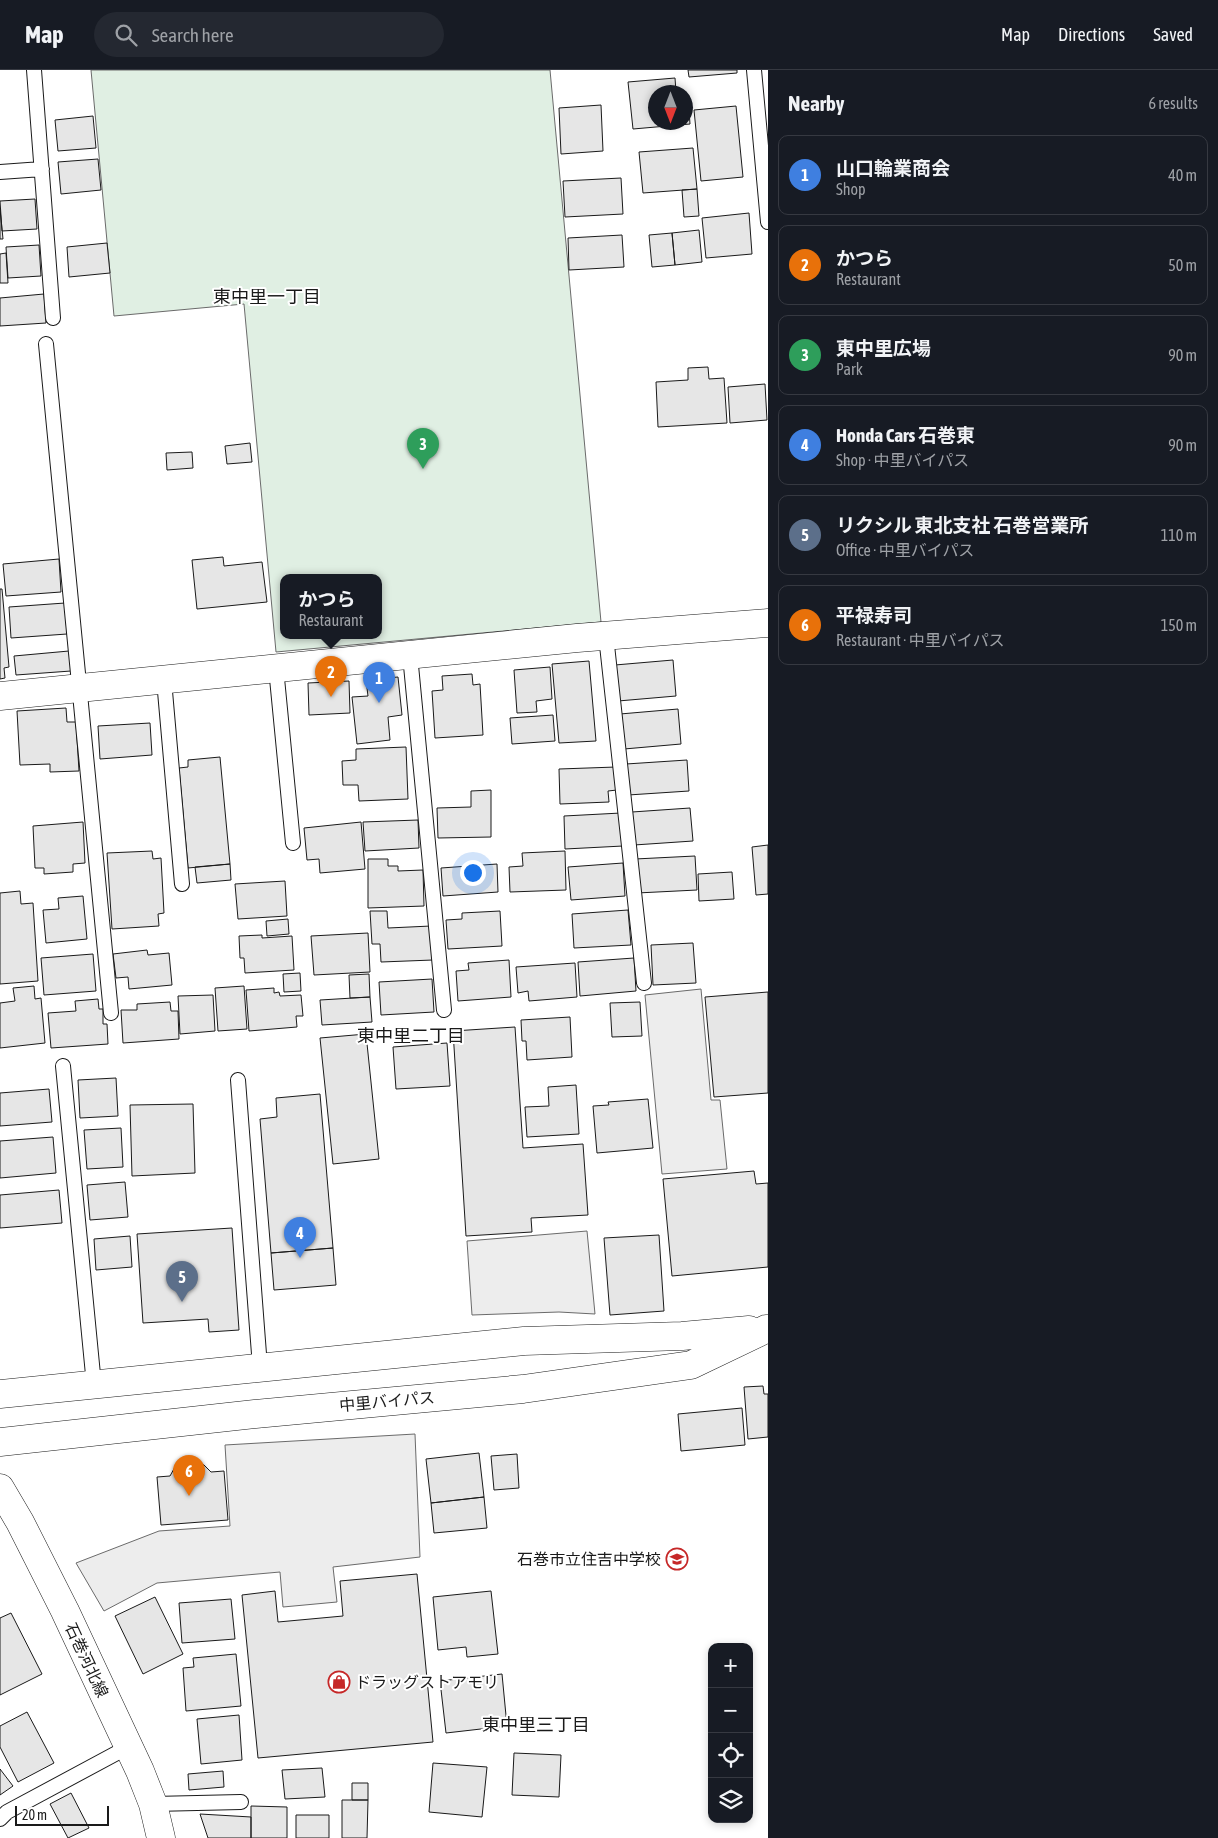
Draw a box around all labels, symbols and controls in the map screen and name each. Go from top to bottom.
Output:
search box [94,12,444,57]
text: Map [25,21,64,48]
icon: search [112,21,140,49]
text: Search here [152,24,234,46]
text: Map [1001,24,1030,45]
text: Directions [1058,24,1125,45]
text: Saved [1153,24,1193,45]
north arrow [648,85,693,130]
text: Nearby [788,91,844,115]
text: 6 results [1148,94,1198,112]
text: 山口輪業商会 [836,157,950,179]
text: 1 [801,166,809,184]
text: 40 m [1168,166,1197,184]
text: Shop [836,180,866,198]
text: かつら [836,247,893,269]
text: 2 [801,256,809,274]
text: 50 m [1168,256,1197,274]
text: Restaurant [836,270,901,288]
district label: 東中里一丁目 [213,286,321,307]
text: 東中里広場 [836,337,931,359]
text: 3 [801,346,809,364]
text: 90 m [1168,346,1197,364]
text: Park [836,360,863,378]
text: Honda Cars 石巻東 [836,424,975,446]
pin: 3 [407,428,439,469]
text: 4 [801,436,809,454]
text: 90 m [1168,436,1197,454]
text: Shop · 中里バイパス [836,451,969,469]
text: リクシル 東北支社 石巻営業所 [836,514,1088,536]
text: 5 [801,526,809,544]
text: 110 m [1161,526,1197,544]
text: Office · 中里バイパス [836,541,974,559]
popup [280,574,382,639]
text: かつら [299,588,356,610]
text: 平禄寿司 [836,604,912,626]
text: Restaurant [299,611,363,629]
text: 6 [801,616,809,634]
text: 150 m [1161,616,1197,634]
text: Restaurant · 中里バイパス [836,631,1004,649]
pin: 2 [315,656,347,697]
pin: 1 [363,662,395,703]
your location [460,860,486,886]
district label: 東中里二丁目 [357,1025,465,1046]
pin: 4 [284,1217,316,1258]
pin: 5 [166,1261,198,1302]
street label: 中里バイパス [339,1388,435,1414]
pin: 6 [173,1455,205,1496]
school or university icon: 石巻市立住吉中学校 [665,1547,689,1571]
place label: 石巻市立住吉中学校 [517,1550,661,1568]
street label: 石巻河北線 [62,1620,112,1700]
map controls [708,1643,753,1823]
button: + [708,1643,753,1688]
shop icon: ドラッグストアモリ [327,1670,351,1694]
place label: ドラッグストアモリ [355,1673,499,1691]
button: − [708,1688,753,1733]
district label: 東中里三丁目 [482,1714,590,1735]
button: locate [708,1733,753,1778]
button: layers [708,1778,753,1823]
scale bar [15,1803,109,1826]
text: 20 m [22,1807,47,1823]

